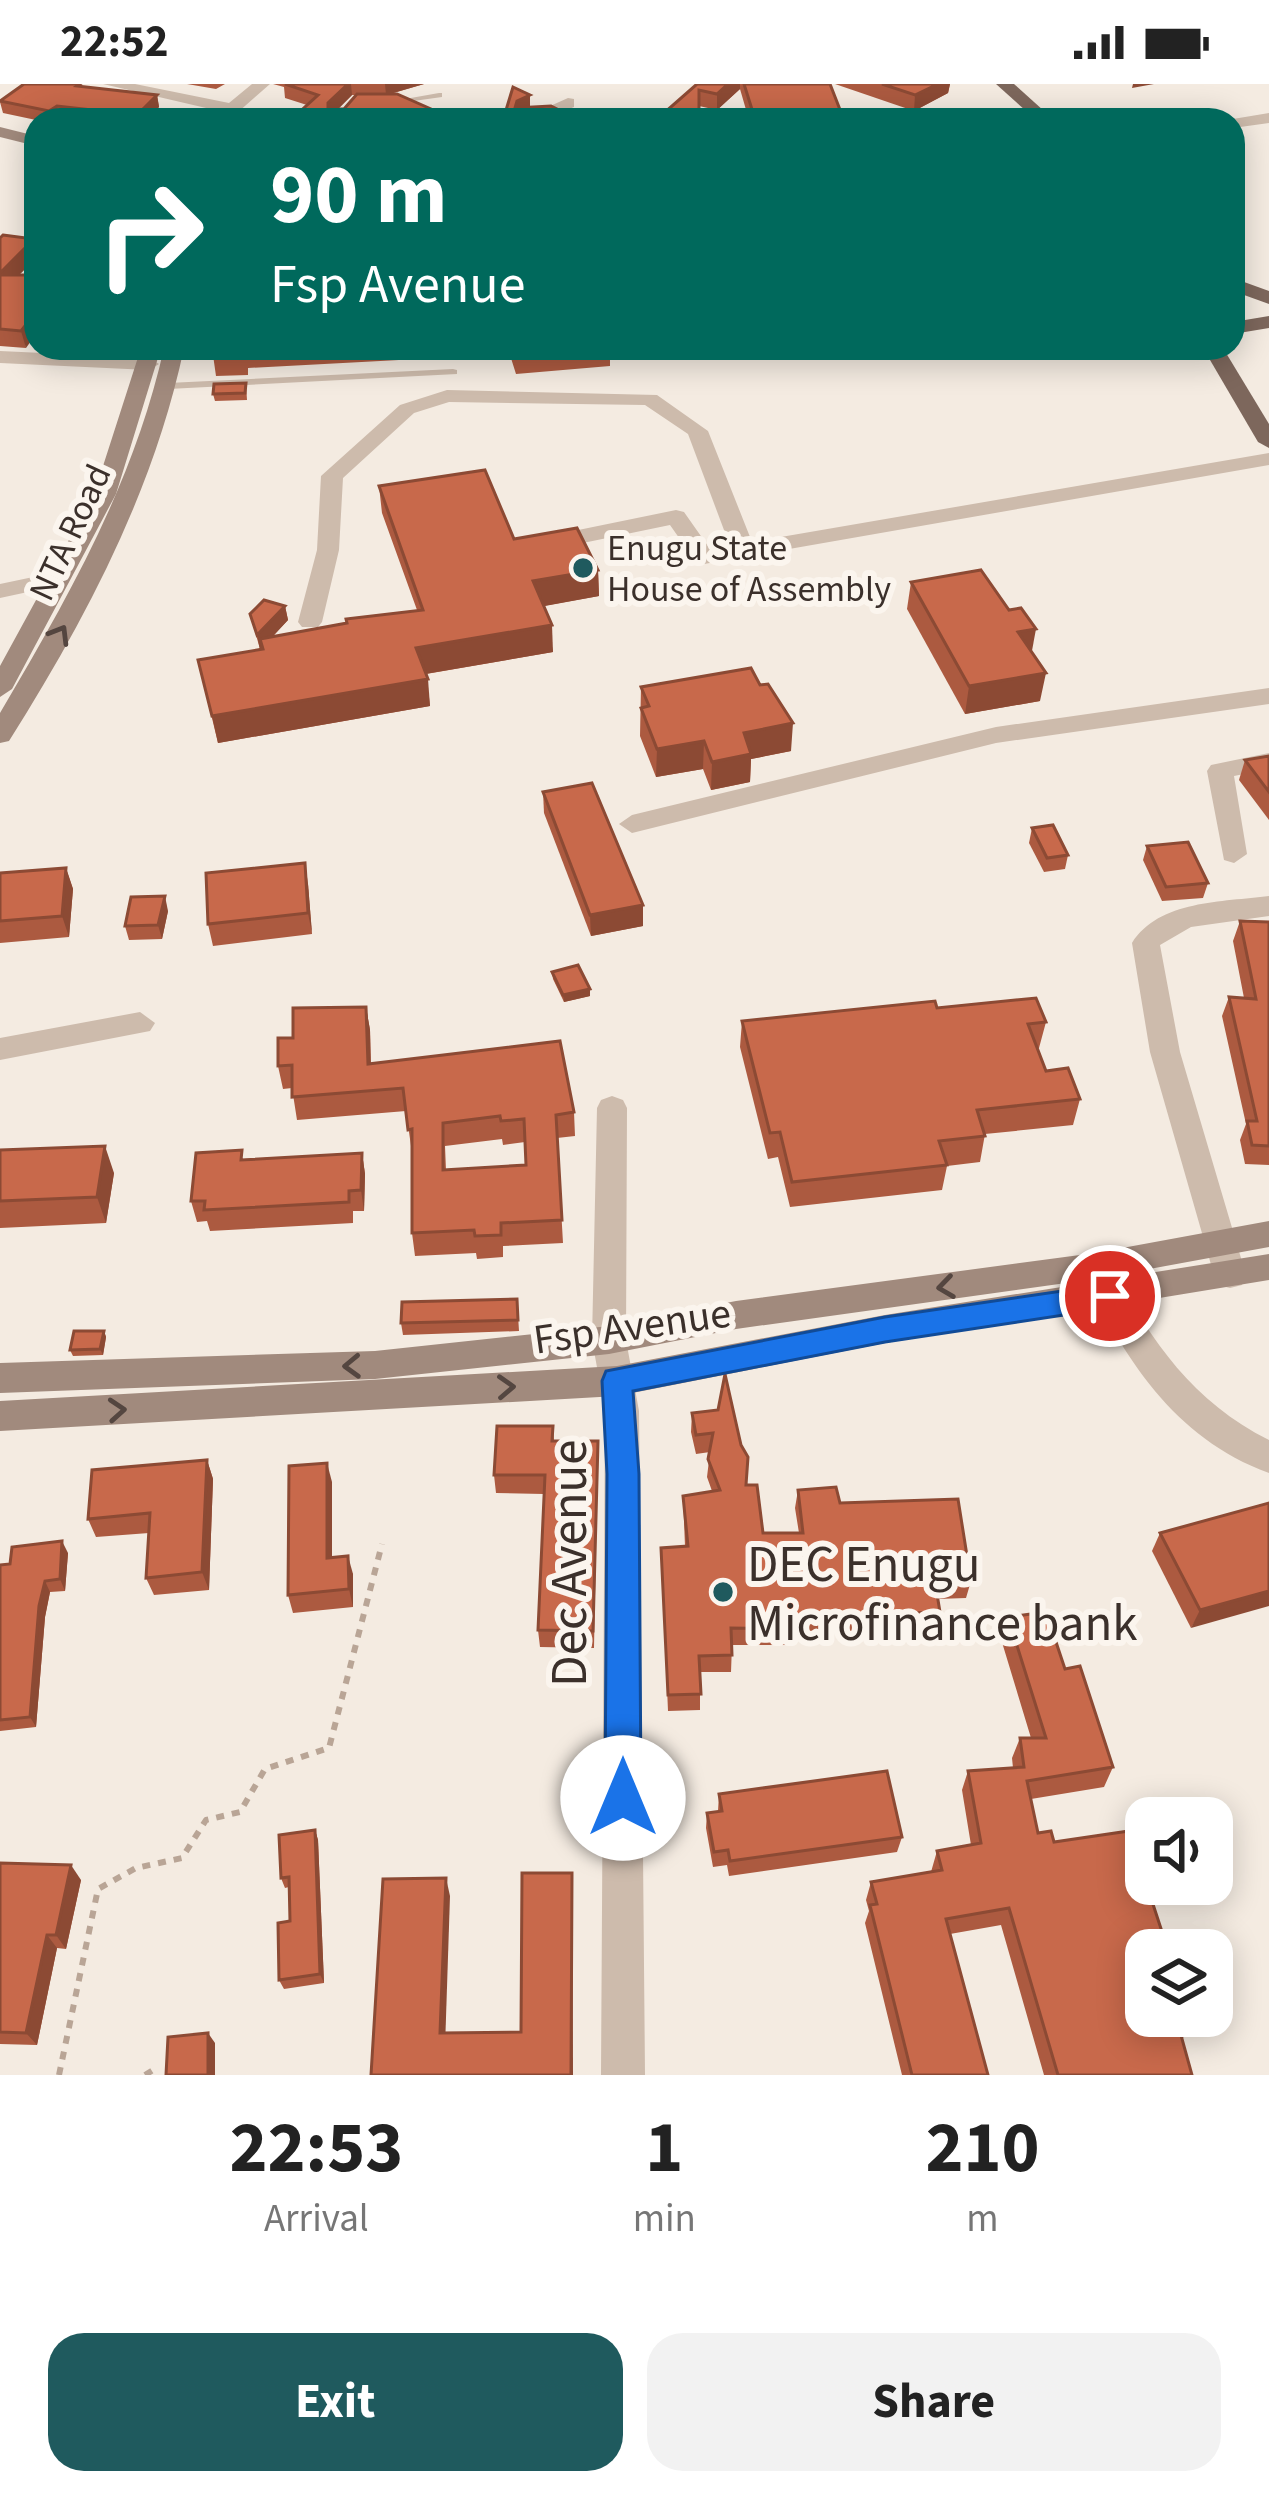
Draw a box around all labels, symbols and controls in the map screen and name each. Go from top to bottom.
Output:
text: 22:52 [60,10,169,74]
text: 90 m [270,136,448,256]
icon: right [72,156,228,312]
text: Fsp Avenue [270,247,525,324]
street label: NTA Road [17,456,124,609]
place label: Enugu State House of Assembly [607,523,891,615]
marker: Enugu State House of Assembly [570,555,596,581]
one-way arrow [46,625,68,647]
pin [1059,1245,1161,1347]
icon: arrive [1077,1263,1143,1329]
one-way arrow [937,1273,956,1299]
street label: Fsp Avenue [530,1283,735,1371]
one-way arrow [342,1353,361,1379]
one-way arrow [497,1374,516,1400]
one-way arrow [108,1397,127,1423]
street label: Dec Avenue [534,1439,606,1687]
place label: DEC Enugu Microfinance bank [747,1529,1138,1660]
marker: DEC Enugu Microfinance bank [710,1579,736,1605]
position arrow [560,1735,686,1861]
map controls [1125,1797,1233,2037]
button: sound [1125,1797,1233,1905]
button: layers [1125,1929,1233,2037]
text: 22:53 [230,2097,403,2200]
text: 1 [645,2097,683,2200]
text: 210 [925,2097,1040,2200]
text: Arrival [264,2191,369,2247]
text: min [633,2191,696,2247]
text: m [966,2191,999,2247]
button: Exit [48,2333,623,2471]
button: Share [647,2333,1221,2471]

